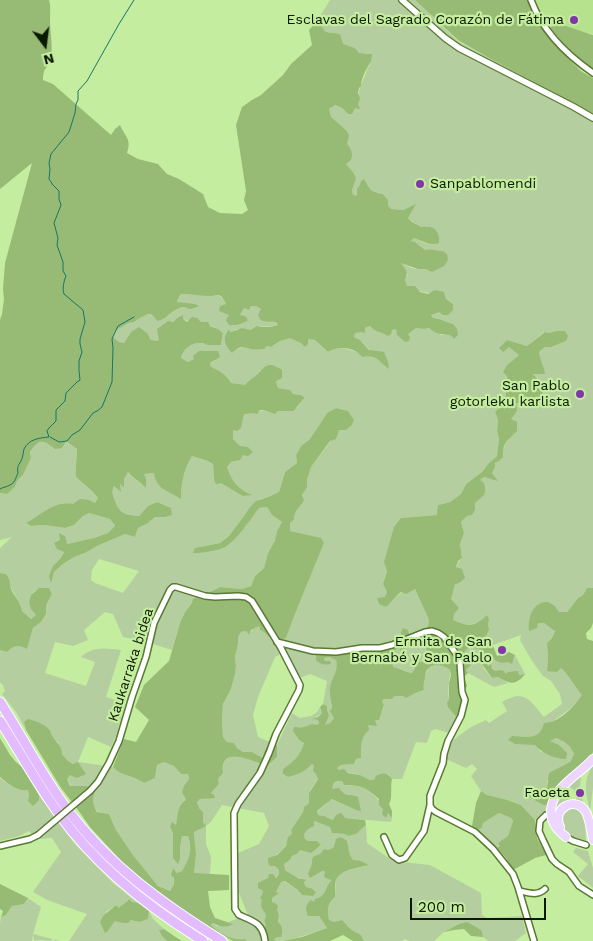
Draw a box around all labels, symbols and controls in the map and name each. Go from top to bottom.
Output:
place label: Esclavas del Sagrado Corazón de Fátima [287,12,564,28]
marker: Esclavas del Sagrado Corazón de Fátima [568,14,580,26]
north arrow [20,20,70,70]
text: N [42,50,56,69]
place label: Sanpablomendi [430,176,536,192]
marker: Sanpablomendi [414,178,426,190]
place label: San Pablo gotorleku karlista [450,378,570,411]
marker: San Pablo gotorleku karlista [574,388,586,400]
street label: Kaukarraka bidea [105,606,157,724]
place label: Ermita de San Bernabé y San Pablo [351,634,492,666]
marker: Ermita de San Bernabé y San Pablo [496,644,508,656]
place label: Faoeta [524,785,570,801]
marker: Faoeta [574,787,586,799]
scale bar [413,888,549,920]
text: 200 m [418,898,465,916]

